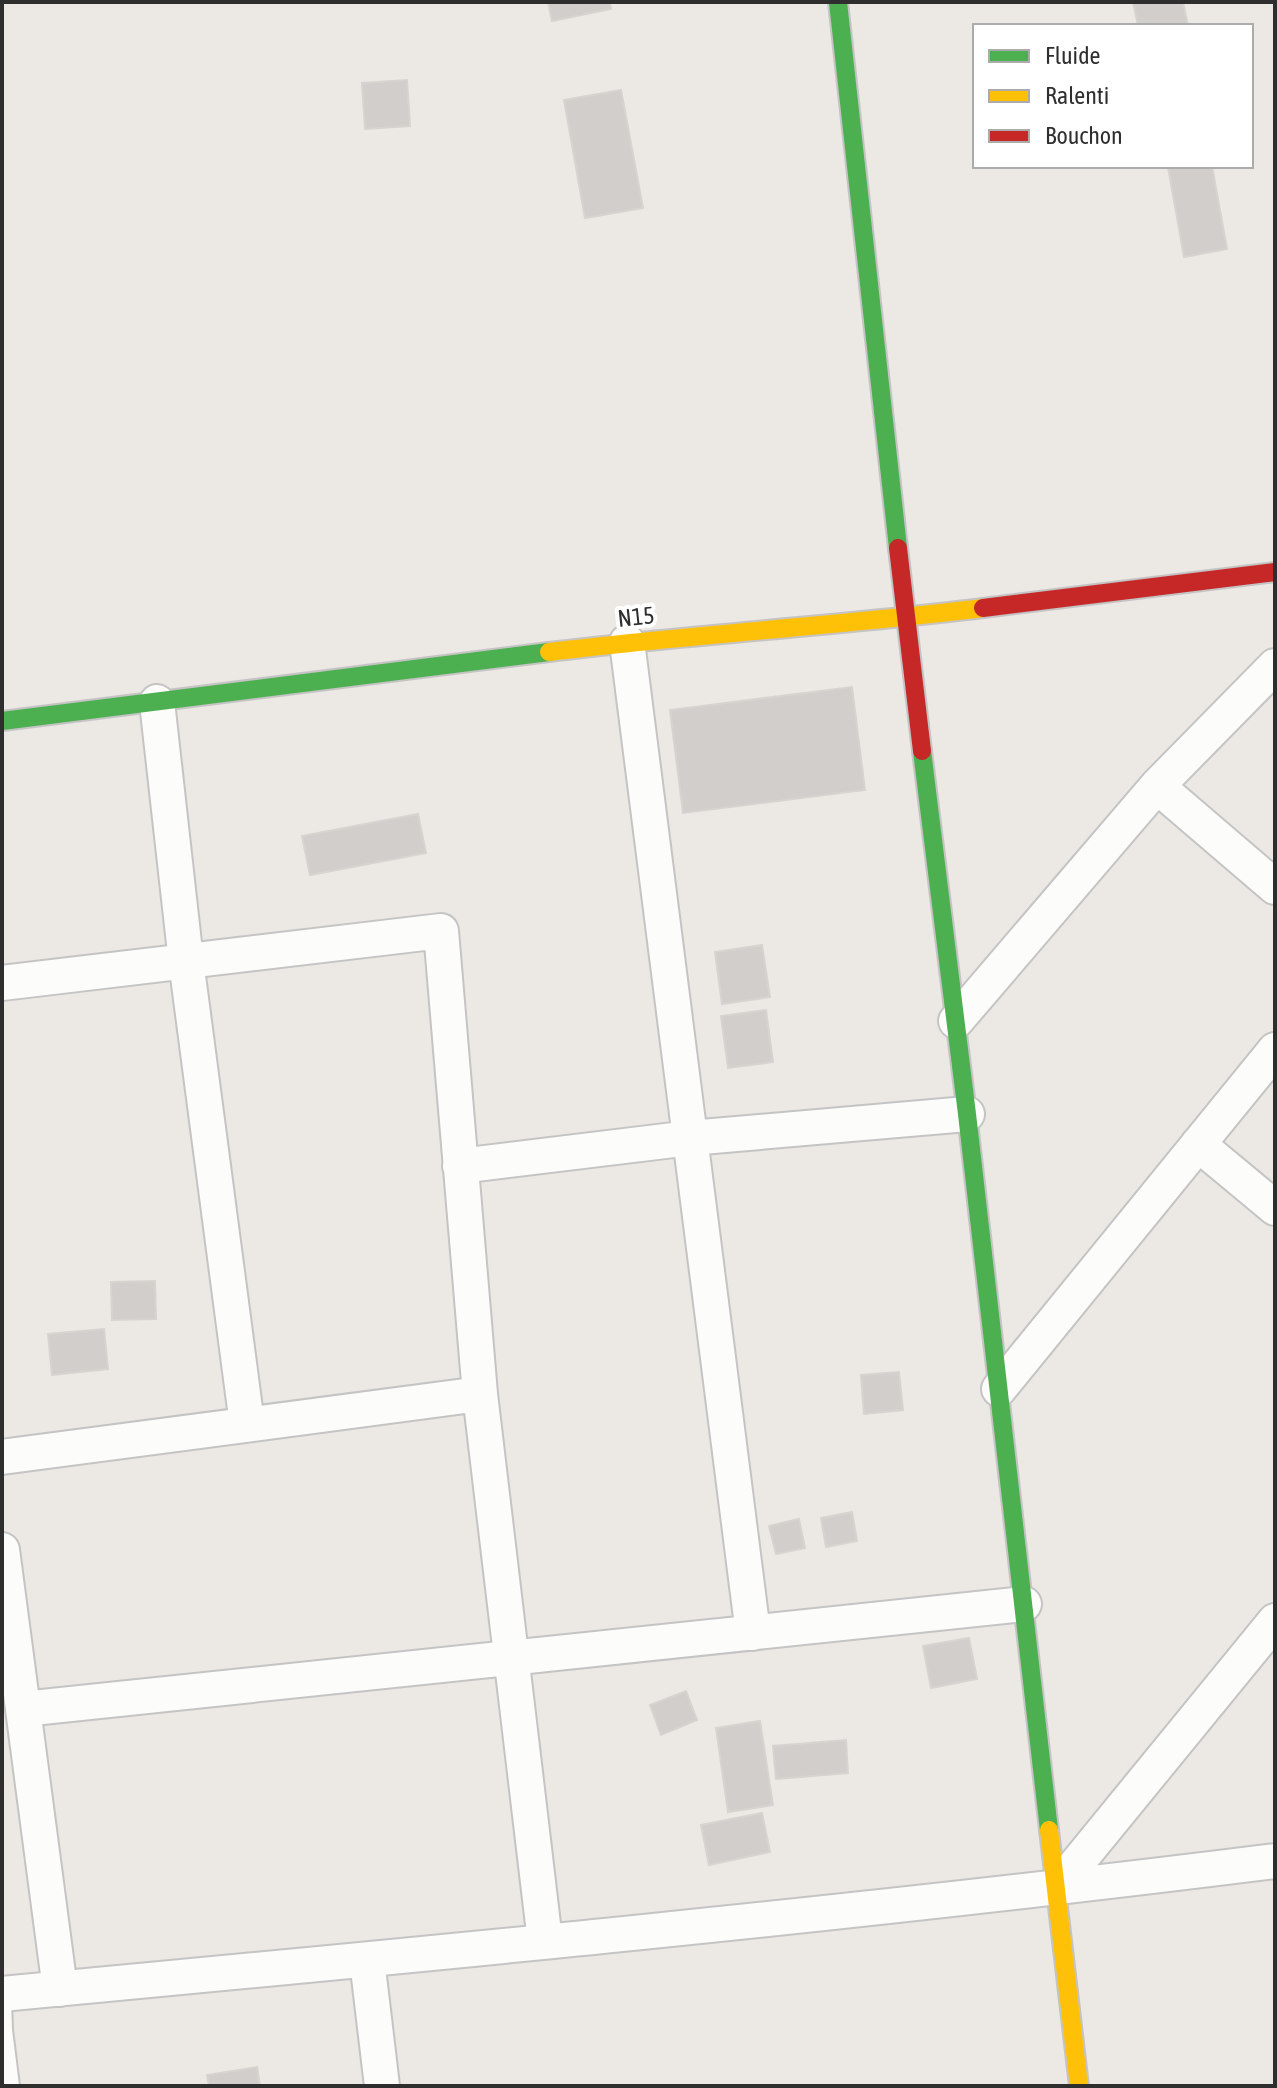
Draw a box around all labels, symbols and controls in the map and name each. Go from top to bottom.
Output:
legend [973,24,1253,168]
text: Fluide [1045,42,1100,69]
text: Ralenti [1045,82,1109,109]
text: Bouchon [1045,122,1123,149]
street label: N15 [616,601,656,632]

